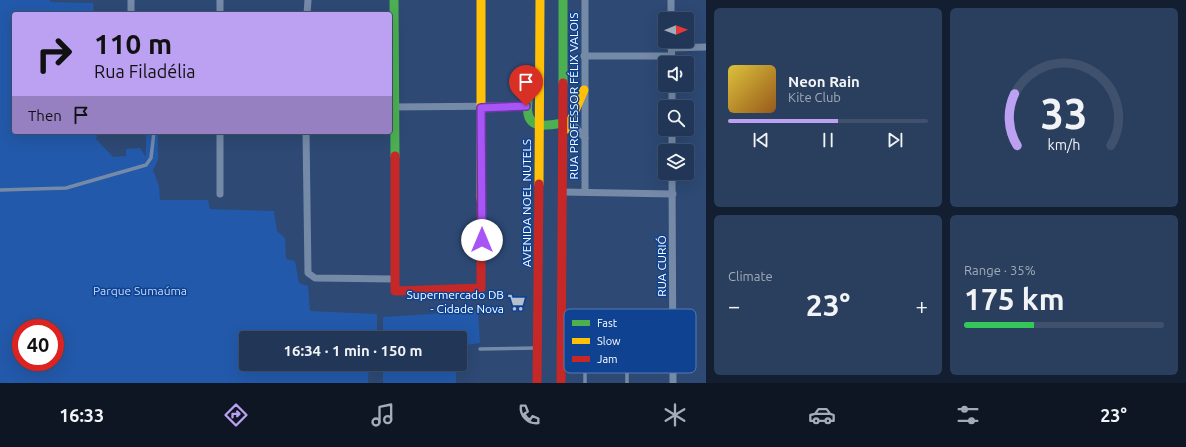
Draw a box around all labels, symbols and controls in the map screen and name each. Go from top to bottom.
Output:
north arrow [658,12,694,48]
map controls [658,12,694,180]
street label: RUA PROFESSOR FÉLIX VALOIS [567,13,580,179]
icon: right [28,28,80,80]
text: 110 m [94,28,172,59]
button: sound [658,56,694,92]
text: Rua Filadélia [94,61,196,81]
pin [509,65,543,106]
icon: arrive [515,71,537,93]
text: Neon Rain [788,73,860,90]
text: 33 [1041,89,1087,136]
text: Kite Club [788,90,841,104]
button: search [658,100,694,136]
icon: arrive [70,104,92,126]
text: Then [28,107,62,124]
icon: previous [750,129,772,151]
icon: pause [817,129,839,151]
icon: next [884,129,906,151]
text: km/h [1048,136,1080,152]
street label: AVENIDA NOEL NUTELS [520,139,533,267]
button: layers [658,144,694,180]
position arrow [461,219,503,261]
street label: RUA CURIÓ [655,235,668,297]
text: Range · 35% [964,263,1036,277]
text: Climate [728,269,773,283]
text: 175 km [964,282,1065,316]
park label: Parque Sumaúma [93,284,187,297]
place label: Supermercado DB - Cidade Nova [407,288,504,315]
text: 23° [806,288,850,322]
supermarket icon: Supermercado DB - Cidade Nova [507,292,527,312]
text: − [728,293,740,318]
text: + [916,293,928,318]
legend [564,309,696,373]
text: Fast [597,317,618,329]
speed limit sign: 40 [12,319,64,371]
text: Slow [597,335,621,347]
text: 16:34 · 1 min · 150 m [284,342,422,359]
text: Jam [597,353,618,365]
icon: directions [222,401,250,429]
icon: music [369,401,397,429]
icon: phone [515,401,543,429]
icon: climate [661,401,689,429]
icon: car [808,401,836,429]
icon: filters [954,401,982,429]
text: 16:33 [59,405,104,425]
text: 23° [1100,405,1127,425]

